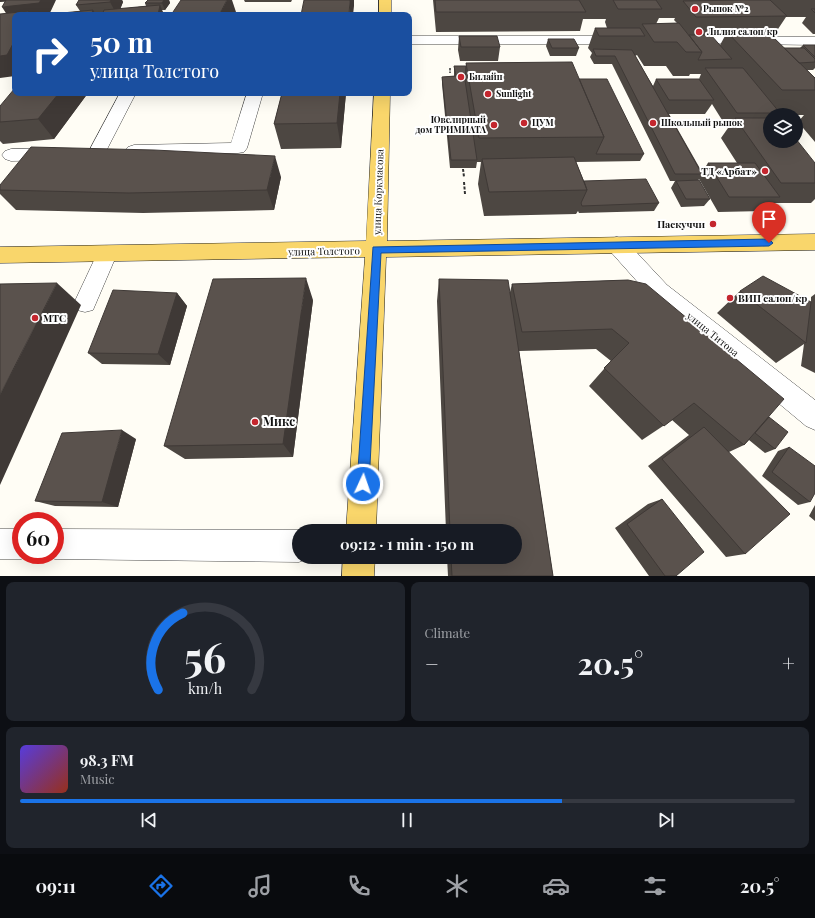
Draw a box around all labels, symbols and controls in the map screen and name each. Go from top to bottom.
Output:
place label: Рынок №2 [703,2,749,14]
marker: Рынок №2 [690,4,700,14]
text: 50 m [90,23,153,60]
place label: Лилия салон/кр [706,25,778,37]
marker: Лилия салон/кр [694,27,704,37]
icon: right [24,28,76,80]
text: улица Толстого [90,59,219,83]
place label: Билайн [469,70,503,82]
marker: Билайн [456,72,466,82]
place label: Sunlight [496,87,532,99]
marker: Sunlight [483,89,493,99]
map controls [763,108,803,148]
button: layers [763,108,803,148]
place label: Ювелирный дом ТРИМИАТА [415,113,487,135]
place label: ЦУМ [532,116,554,128]
place label: Школьный рынок [661,116,743,128]
marker: ЦУМ [519,118,529,128]
marker: Школьный рынок [648,118,658,128]
marker: Ювелирный дом ТРИМИАТА [489,120,499,130]
street label: улица Коркмасова [369,149,386,236]
place label: ТД «Арбат» [701,164,757,178]
marker: ТД «Арбат» [760,166,770,176]
pin [752,202,786,243]
icon: arrive [758,208,780,230]
place label: Паскуччи [657,217,705,231]
marker: Паскуччи [708,219,718,229]
street label: улица Толстого [287,243,360,259]
place label: ВИП салон/кр [738,291,807,305]
marker: ВИП салон/кр [725,293,735,303]
street label: улица Титова [683,308,742,359]
place label: МТС [43,311,66,325]
marker: МТС [30,313,40,323]
place label: Микс [263,413,295,429]
marker: Микс [250,417,260,427]
position arrow [342,463,384,505]
speed limit sign: 60 [12,512,64,564]
text: 09:12 · 1 min · 150 m [340,534,474,554]
text: Climate [425,624,470,641]
text: 56 [184,627,226,682]
text: 20.5° [578,643,643,683]
text: − [425,648,439,678]
text: + [782,648,795,678]
text: km/h [188,678,223,697]
text: 98.3 FM [80,750,134,770]
text: Music [80,770,115,787]
icon: previous [138,809,160,831]
icon: pause [396,809,418,831]
icon: next [655,809,677,831]
icon: directions [147,872,175,900]
icon: music [246,872,274,900]
icon: phone [345,872,373,900]
icon: climate [443,872,471,900]
icon: car [542,872,570,900]
icon: filters [641,872,669,900]
text: 09:11 [35,874,76,898]
text: 20.5° [740,874,779,898]

